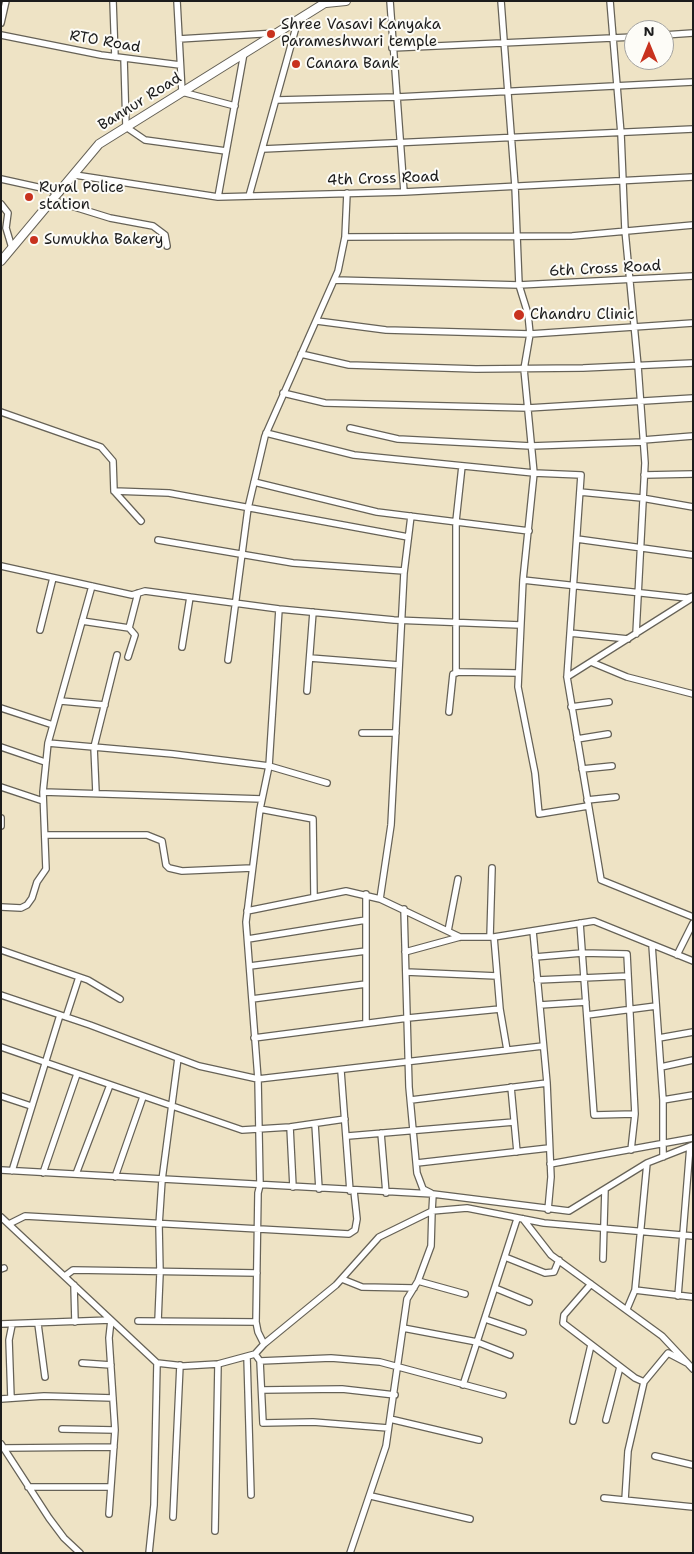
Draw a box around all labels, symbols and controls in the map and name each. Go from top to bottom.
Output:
place label: Shree Vasavi Kanyaka Parameshwari temple [281,16,441,51]
north arrow [624,20,674,70]
text: N [643,22,655,40]
street label: RTO Road [68,27,142,57]
marker: Shree Vasavi Kanyaka Parameshwari temple [265,28,277,40]
place label: Canara Bank [306,55,399,73]
marker: Canara Bank [290,58,302,70]
street label: Bannur Road [95,69,185,135]
street label: 4th Cross Road [327,168,439,190]
place label: Rural Police station [39,179,124,214]
marker: Rural Police station [23,191,35,203]
place label: Sumukha Bakery [44,231,163,249]
marker: Sumukha Bakery [28,234,40,246]
street label: 6th Cross Road [549,257,661,281]
place label: Chandru Clinic [530,306,635,324]
marker: Chandru Clinic [512,308,526,322]

